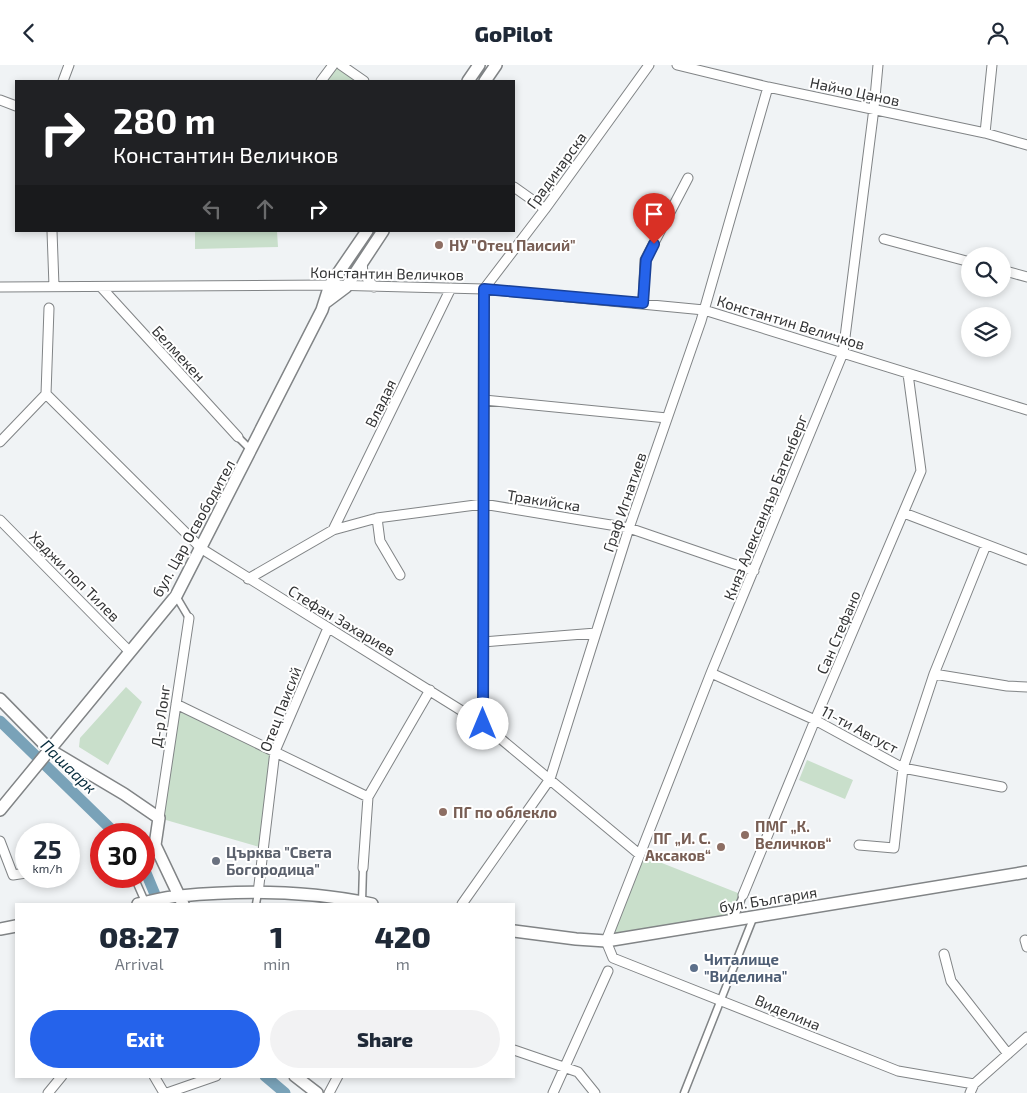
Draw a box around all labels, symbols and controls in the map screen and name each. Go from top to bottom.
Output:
icon: back [15,19,43,47]
icon: person [984,19,1012,47]
text: GoPilot [474,20,553,46]
street label: Найчо Цанов [809,73,901,109]
text: 280 m [113,99,216,141]
icon: right [30,100,95,165]
street label: Градинарска [522,128,590,212]
text: Константин Величков [113,141,338,167]
pin [633,193,675,244]
icon: left [198,195,226,223]
icon: ahead [251,195,279,223]
icon: right [304,195,332,223]
icon: arrive [640,200,668,228]
place label: НУ "Отец Паисий" [449,236,576,254]
marker: НУ "Отец Паисий" [433,239,445,251]
map controls [961,247,1011,357]
button: search [961,247,1011,297]
street label: Константин Величков [310,263,464,283]
street label: Константин Величков [715,291,867,353]
button: layers [961,307,1011,357]
street label: Белмекен [149,321,209,385]
street label: Владая [361,376,399,430]
street label: Княз Александър Батенберг [719,411,811,603]
street label: Граф Игнатиев [599,450,649,554]
street label: бул. Цар Освободител [148,456,239,600]
street label: Тракийска [506,485,582,515]
street label: Хаджи поп Тилев [26,527,124,625]
street label: Стефан Захариев [285,581,399,659]
street label: Сан Стефано [812,587,864,677]
street label: Отец Паисий [256,664,304,754]
street label: Д-р Лонг [147,683,173,749]
position arrow [456,697,508,749]
street label: 11-ти Август [818,701,902,758]
water label: Пашаарк [37,735,101,797]
place label: ПГ по облекло [453,803,557,821]
marker: ПГ по облекло [437,806,449,818]
place label: ПМГ „К. Величков“ [755,817,831,852]
speed limit sign: 30 [90,823,155,888]
place label: ПГ „И. С. Аксаков“ [645,829,711,864]
marker: ПМГ „К. Величков“ [739,829,751,841]
text: 25 [33,834,62,864]
marker: ПГ „И. С. Аксаков“ [715,841,727,853]
place label: Църква "Света Богородица" [226,843,332,878]
marker: Църква "Света Богородица" [210,855,222,867]
text: km/h [33,861,62,875]
street label: бул. България [718,882,818,917]
text: 08:27 [99,918,179,954]
text: 1 [270,918,284,954]
text: 420 [374,918,431,954]
place label: Читалище "Виделина" [704,950,787,985]
text: Arrival [115,954,163,973]
text: min [263,954,290,973]
text: m [396,954,410,973]
marker: Читалище "Виделина" [688,962,700,974]
street label: Виделина [753,990,823,1034]
button: Exit [30,1010,260,1068]
button: Share [270,1010,500,1068]

